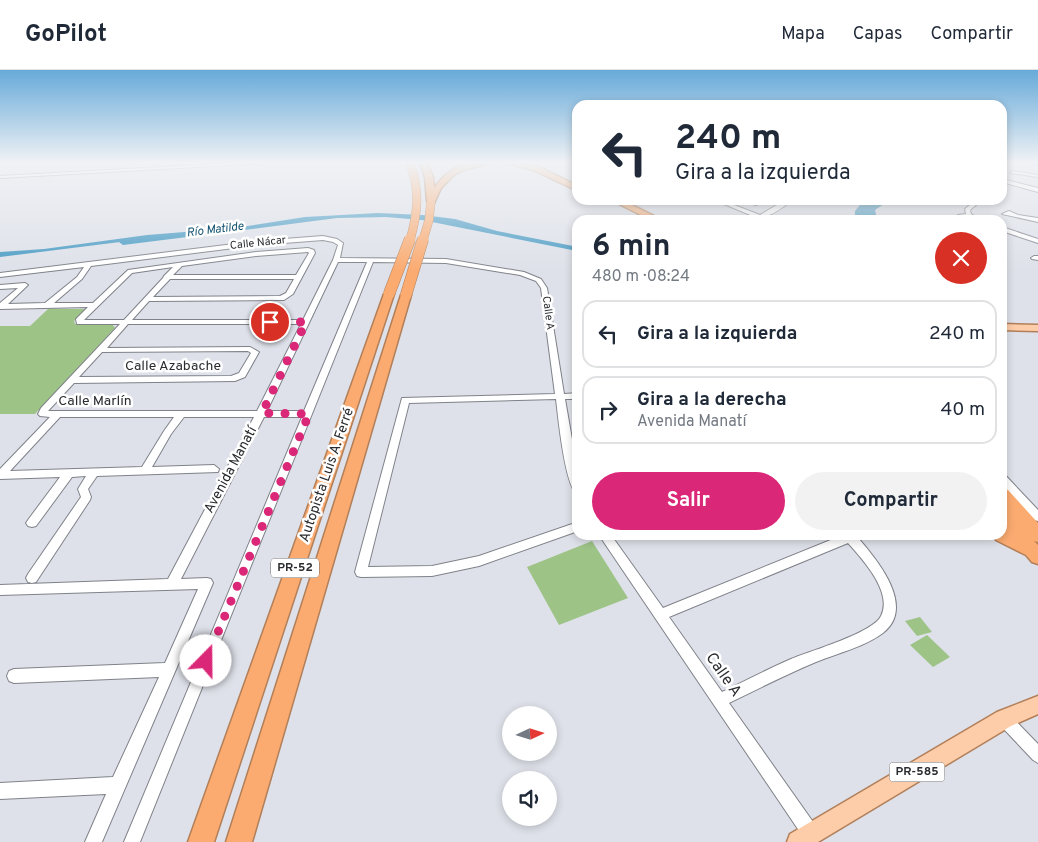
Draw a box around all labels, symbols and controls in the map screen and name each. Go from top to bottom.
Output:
text: GoPilot [25,20,107,50]
text: Mapa [781,23,825,46]
text: Capas [853,23,902,46]
text: Compartir [930,23,1013,46]
text: 240 m [675,117,781,161]
icon: left [592,120,657,185]
text: Gira a la izquierda [675,160,851,187]
water label: Río Matilde [186,218,245,241]
text: 6 min [592,229,670,266]
button: close [935,232,987,284]
street label: Calle Nácar [229,233,287,253]
text: 480 m · 08:24 [592,267,690,287]
street label: Calle A [539,295,557,331]
pin [249,301,291,343]
icon: arrive [256,308,284,336]
icon: left [594,320,622,348]
text: Gira a la izquierda [637,322,797,346]
text: 240 m [929,322,985,346]
street label: Calle Azabache [125,358,221,375]
text: Gira a la derecha [637,388,787,412]
street label: Calle Marlín [58,393,132,410]
icon: right [594,396,622,424]
text: 40 m [940,398,985,422]
street label: Autopista Luis A. Ferré [296,406,358,544]
text: Avenida Manatí [637,412,747,432]
street label: Avenida Manatí [201,422,262,516]
button: Salir [592,472,785,530]
button: Compartir [795,472,987,530]
road number: PR-52 [271,558,319,578]
position arrow [179,634,231,686]
street label: Calle A [701,649,746,701]
north arrow [502,706,558,761]
map controls [502,706,557,826]
road number: PR-585 [890,762,944,782]
button: sound [502,771,557,826]

